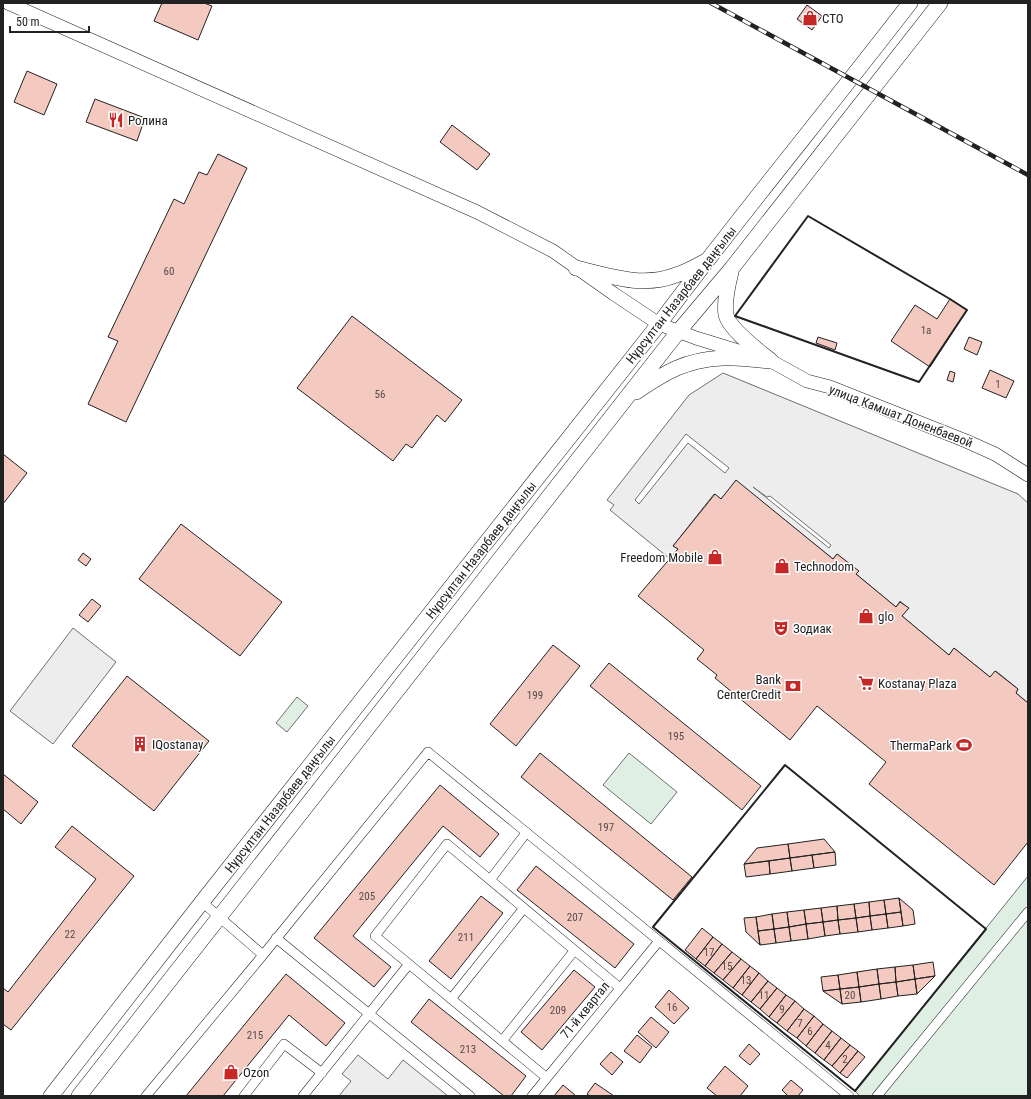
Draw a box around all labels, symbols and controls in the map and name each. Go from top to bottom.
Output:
scale bar [10,8,89,34]
shop icon: СТО [801,9,819,27]
place label: СТО [822,11,844,26]
text: 50 m [16,15,40,29]
restaurant icon: Ролина [107,111,125,129]
place label: Ролина [128,113,168,128]
street label: Нұрсұлтан Назарбаев даңғылы [623,223,739,367]
house number: 60 [164,265,174,278]
house number: 1а [921,324,931,337]
house number: 1 [995,378,1001,391]
street label: улица Камшат Доненбаевой [827,382,975,450]
house number: 56 [375,388,385,401]
street label: Нұрсұлтан Назарбаев даңғылы [423,478,539,622]
shop icon: Freedom Mobile [706,548,724,566]
place label: Freedom Mobile [620,550,703,565]
shop icon: Technodom [773,557,791,575]
place label: Technodom [794,559,854,574]
shop icon: glo [857,607,875,625]
place label: glo [878,609,894,624]
theatre icon: Зодиак [772,619,790,637]
place label: Зодиак [793,621,833,636]
place label: Bank CenterCredit [717,672,781,702]
supermarket icon: Kostanay Plaza [857,674,875,692]
place label: Kostanay Plaza [878,676,957,691]
bank icon: Bank CenterCredit [784,677,802,695]
house number: 199 [527,689,543,702]
house number: 195 [668,730,684,743]
street label: Нұрсұлтан Назарбаев даңғылы [222,732,338,876]
building icon: IQostanay [131,735,149,753]
sports icon: ThermaPark [955,736,973,754]
place label: IQostanay [152,737,204,752]
place label: ThermaPark [890,738,952,753]
house number: 197 [598,821,614,834]
house number: 205 [359,890,375,903]
house number: 207 [567,911,583,924]
house number: 22 [65,928,75,941]
house number: 211 [458,931,474,944]
house number: 17 [704,946,714,959]
house number: 15 [722,960,732,973]
house number: 13 [741,974,751,987]
street label: 71-й квартал [557,979,613,1041]
house number: 11 [759,989,769,1002]
house number: 20 [845,989,855,1002]
house number: 16 [667,1001,677,1014]
house number: 9 [779,1003,785,1016]
house number: 209 [550,1004,566,1017]
house number: 7 [797,1017,803,1030]
house number: 6 [807,1025,813,1038]
house number: 215 [247,1029,263,1042]
house number: 4 [825,1039,831,1052]
house number: 213 [460,1043,476,1056]
house number: 2 [842,1053,848,1066]
shop icon: Ozon [222,1063,240,1081]
place label: Ozon [243,1065,269,1080]

